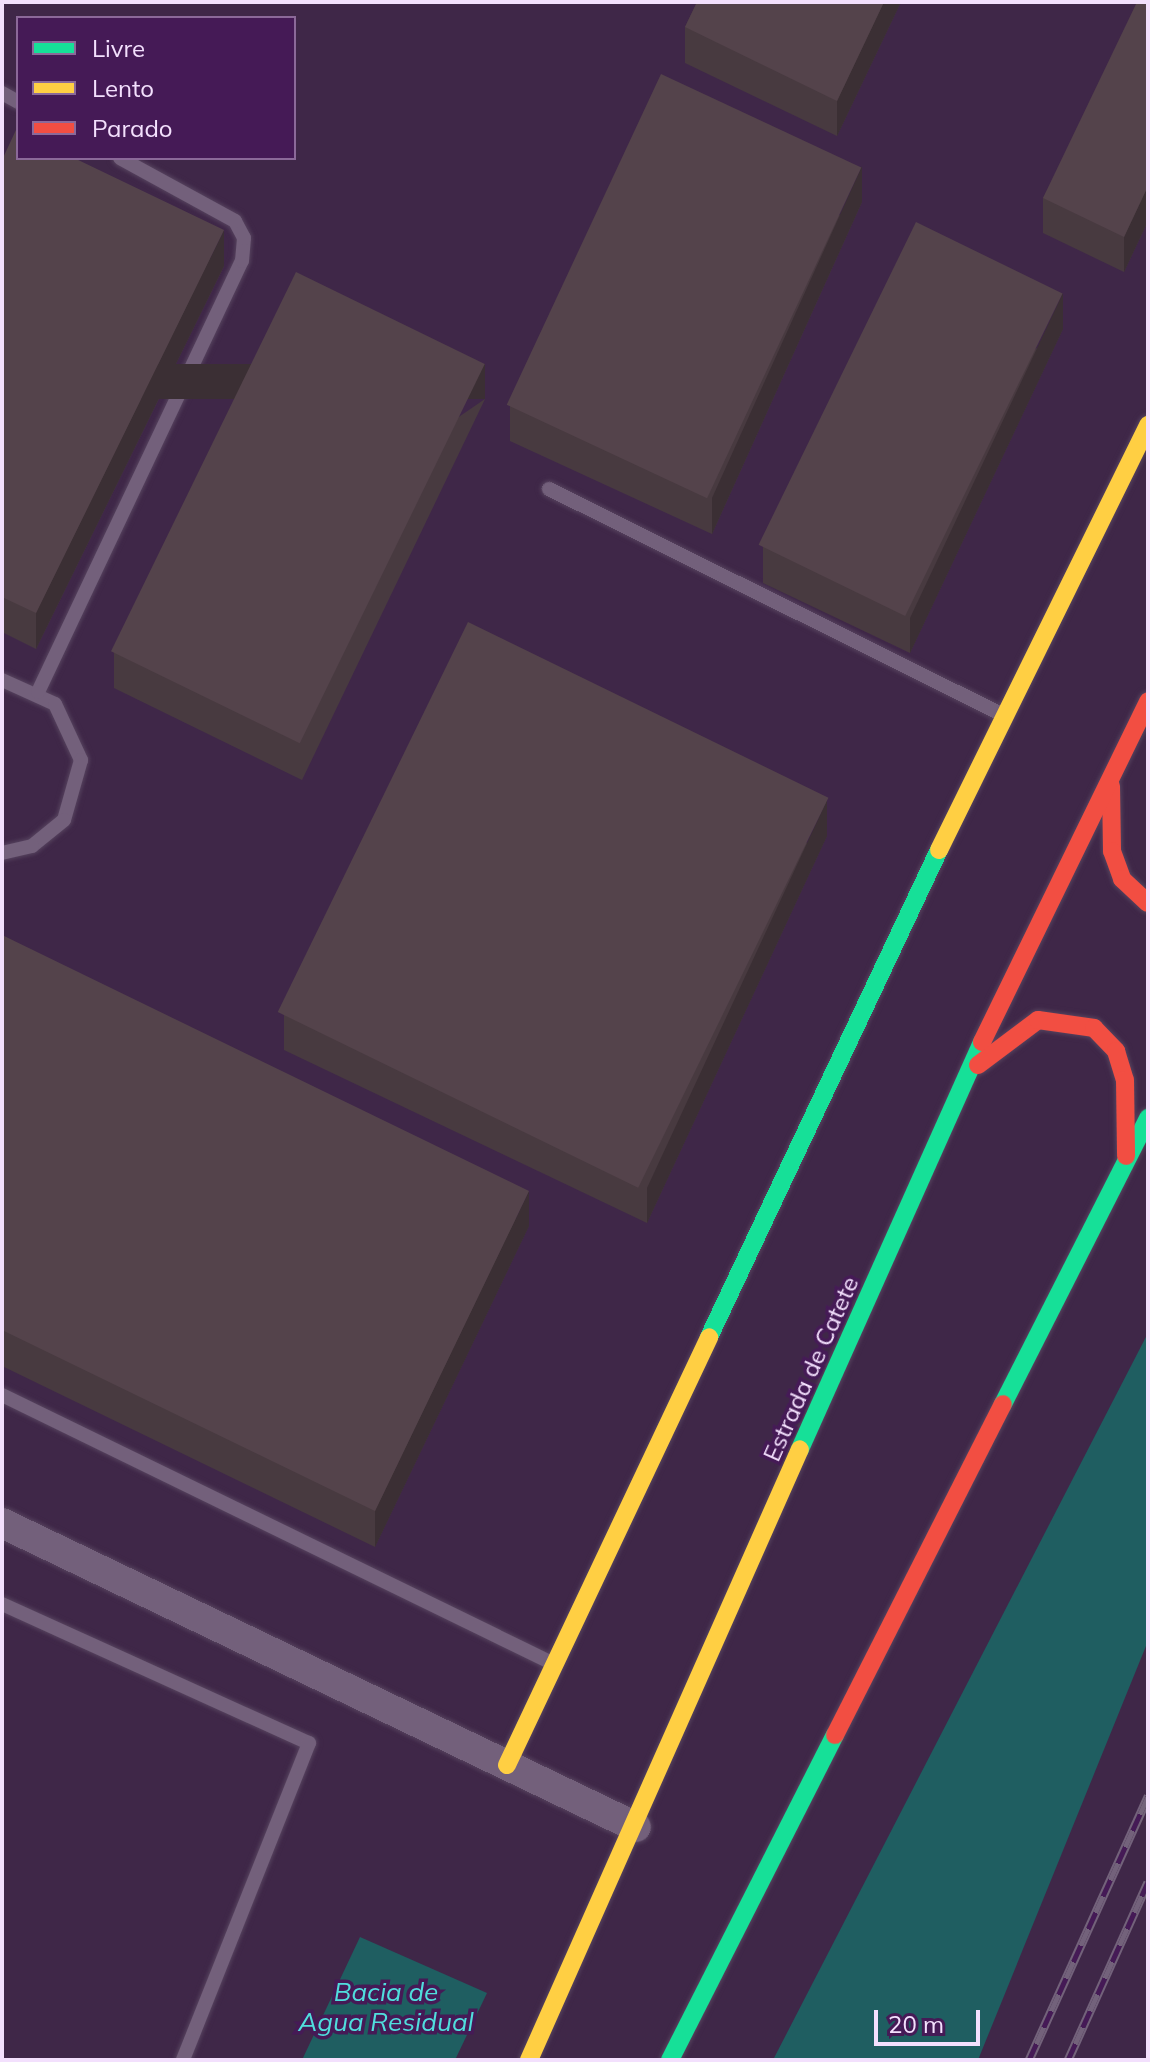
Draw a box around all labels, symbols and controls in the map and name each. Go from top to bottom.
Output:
legend [16,16,296,160]
text: Livre [92,33,145,63]
text: Lento [92,73,154,103]
text: Parado [92,113,173,143]
street label: Estrada de Catete [757,1272,865,1466]
water label: Bacia de Agua Residual [298,1976,474,2038]
scale bar [878,1994,984,2044]
text: 20 m [888,2009,944,2039]

